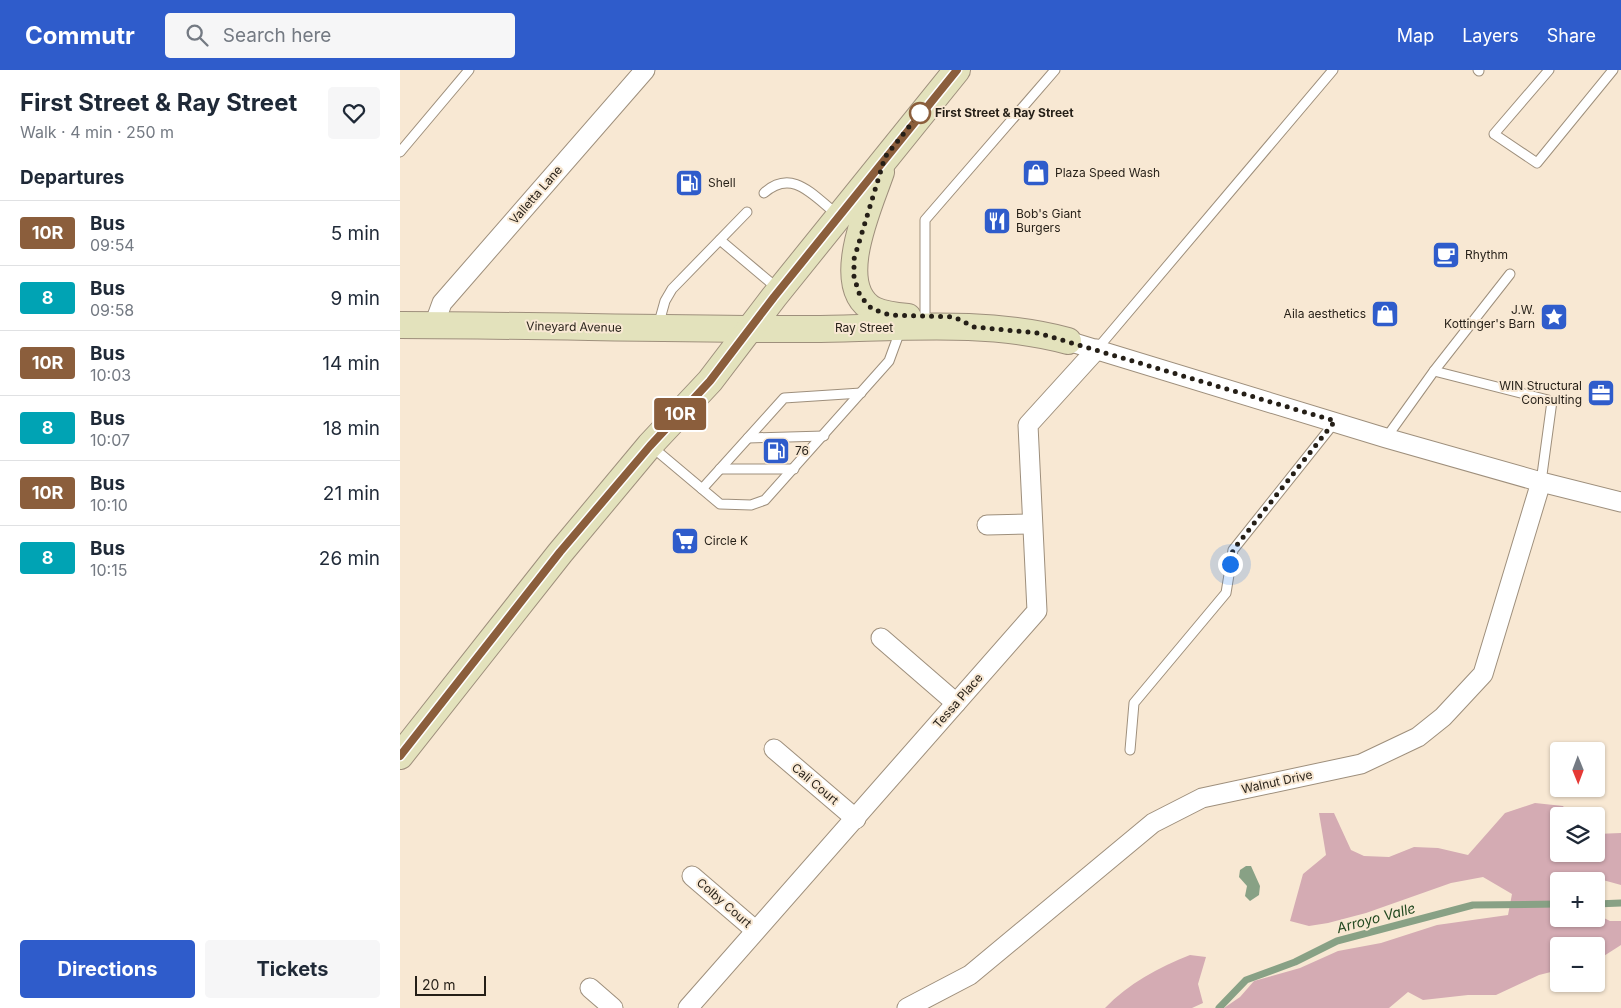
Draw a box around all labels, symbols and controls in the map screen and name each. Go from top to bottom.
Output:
search box [165,13,515,58]
text: Commutr [25,21,135,50]
icon: search [183,21,211,49]
text: Search here [223,24,331,47]
text: Map [1397,25,1434,46]
text: Layers [1462,25,1519,46]
text: Share [1547,25,1596,46]
button: heart [328,87,380,139]
text: First Street & Ray Street [20,88,297,117]
marker: First Street & Ray Street [909,102,931,124]
place label: First Street & Ray Street [935,105,1074,120]
text: Walk · 4 min · 250 m [20,122,174,142]
shop icon: Plaza Speed Wash [1021,158,1051,188]
street label: Valletta Lane [506,162,565,227]
place label: Plaza Speed Wash [1055,165,1160,180]
text: Departures [20,166,124,189]
fuel station icon: Shell [674,168,704,198]
place label: Shell [708,175,736,190]
restaurant icon: Bob's Giant Burgers [982,206,1012,236]
place label: Bob's Giant Burgers [1016,206,1081,235]
text: Bus [90,212,125,235]
text: 10R [32,222,63,243]
text: 5 min [331,222,380,245]
text: 09:54 [90,235,135,255]
cafe icon: Rhythm [1431,240,1461,270]
place label: Rhythm [1465,247,1508,262]
text: Bus [90,277,125,300]
text: 8 [42,287,53,308]
text: 9 min [330,287,380,310]
shop icon: Aila aesthetics [1370,299,1400,329]
text: 09:58 [90,300,134,320]
place label: J.W. Kottinger's Barn [1444,302,1535,331]
place icon: J.W. Kottinger's Barn [1539,302,1569,332]
place label: Aila aesthetics [1284,306,1366,321]
street label: Vineyard Avenue [526,318,622,335]
street label: Ray Street [835,320,893,335]
text: Bus [90,342,125,365]
text: 10R [32,352,63,373]
text: 14 min [322,352,380,375]
text: 10:03 [90,365,131,385]
place label: WIN Structural Consulting [1499,378,1582,407]
office icon: WIN Structural Consulting [1586,378,1616,408]
line badge: 10R [651,398,709,430]
text: 10R [664,403,696,424]
text: Bus [90,407,125,430]
text: 8 [42,417,53,438]
text: 18 min [323,417,380,440]
text: 10:07 [90,430,130,450]
fuel station icon: 76 [761,436,791,466]
place label: 76 [795,443,809,458]
text: Bus [90,472,125,495]
text: 10R [32,482,63,503]
text: 21 min [323,482,380,505]
text: 10:10 [90,495,128,515]
supermarket icon: Circle K [670,526,700,556]
place label: Circle K [704,533,748,548]
text: Bus [90,537,125,560]
text: 8 [42,547,53,568]
text: 26 min [319,547,380,570]
your location [1218,552,1243,577]
text: 10:15 [90,560,127,580]
street label: Tessa Place [930,670,986,731]
north arrow [1550,742,1605,798]
map controls [1550,742,1605,992]
street label: Cali Court [789,760,842,808]
street label: Walnut Drive [1240,767,1314,796]
button: layers [1550,807,1605,862]
button: + [1550,872,1605,927]
street label: Colby Court [694,875,755,931]
water label: Arroyo Valle [1334,899,1417,936]
button: − [1550,937,1605,992]
button: Directions [20,940,195,998]
button: Tickets [205,940,380,998]
scale bar [415,973,486,996]
text: 20 m [422,976,456,993]

